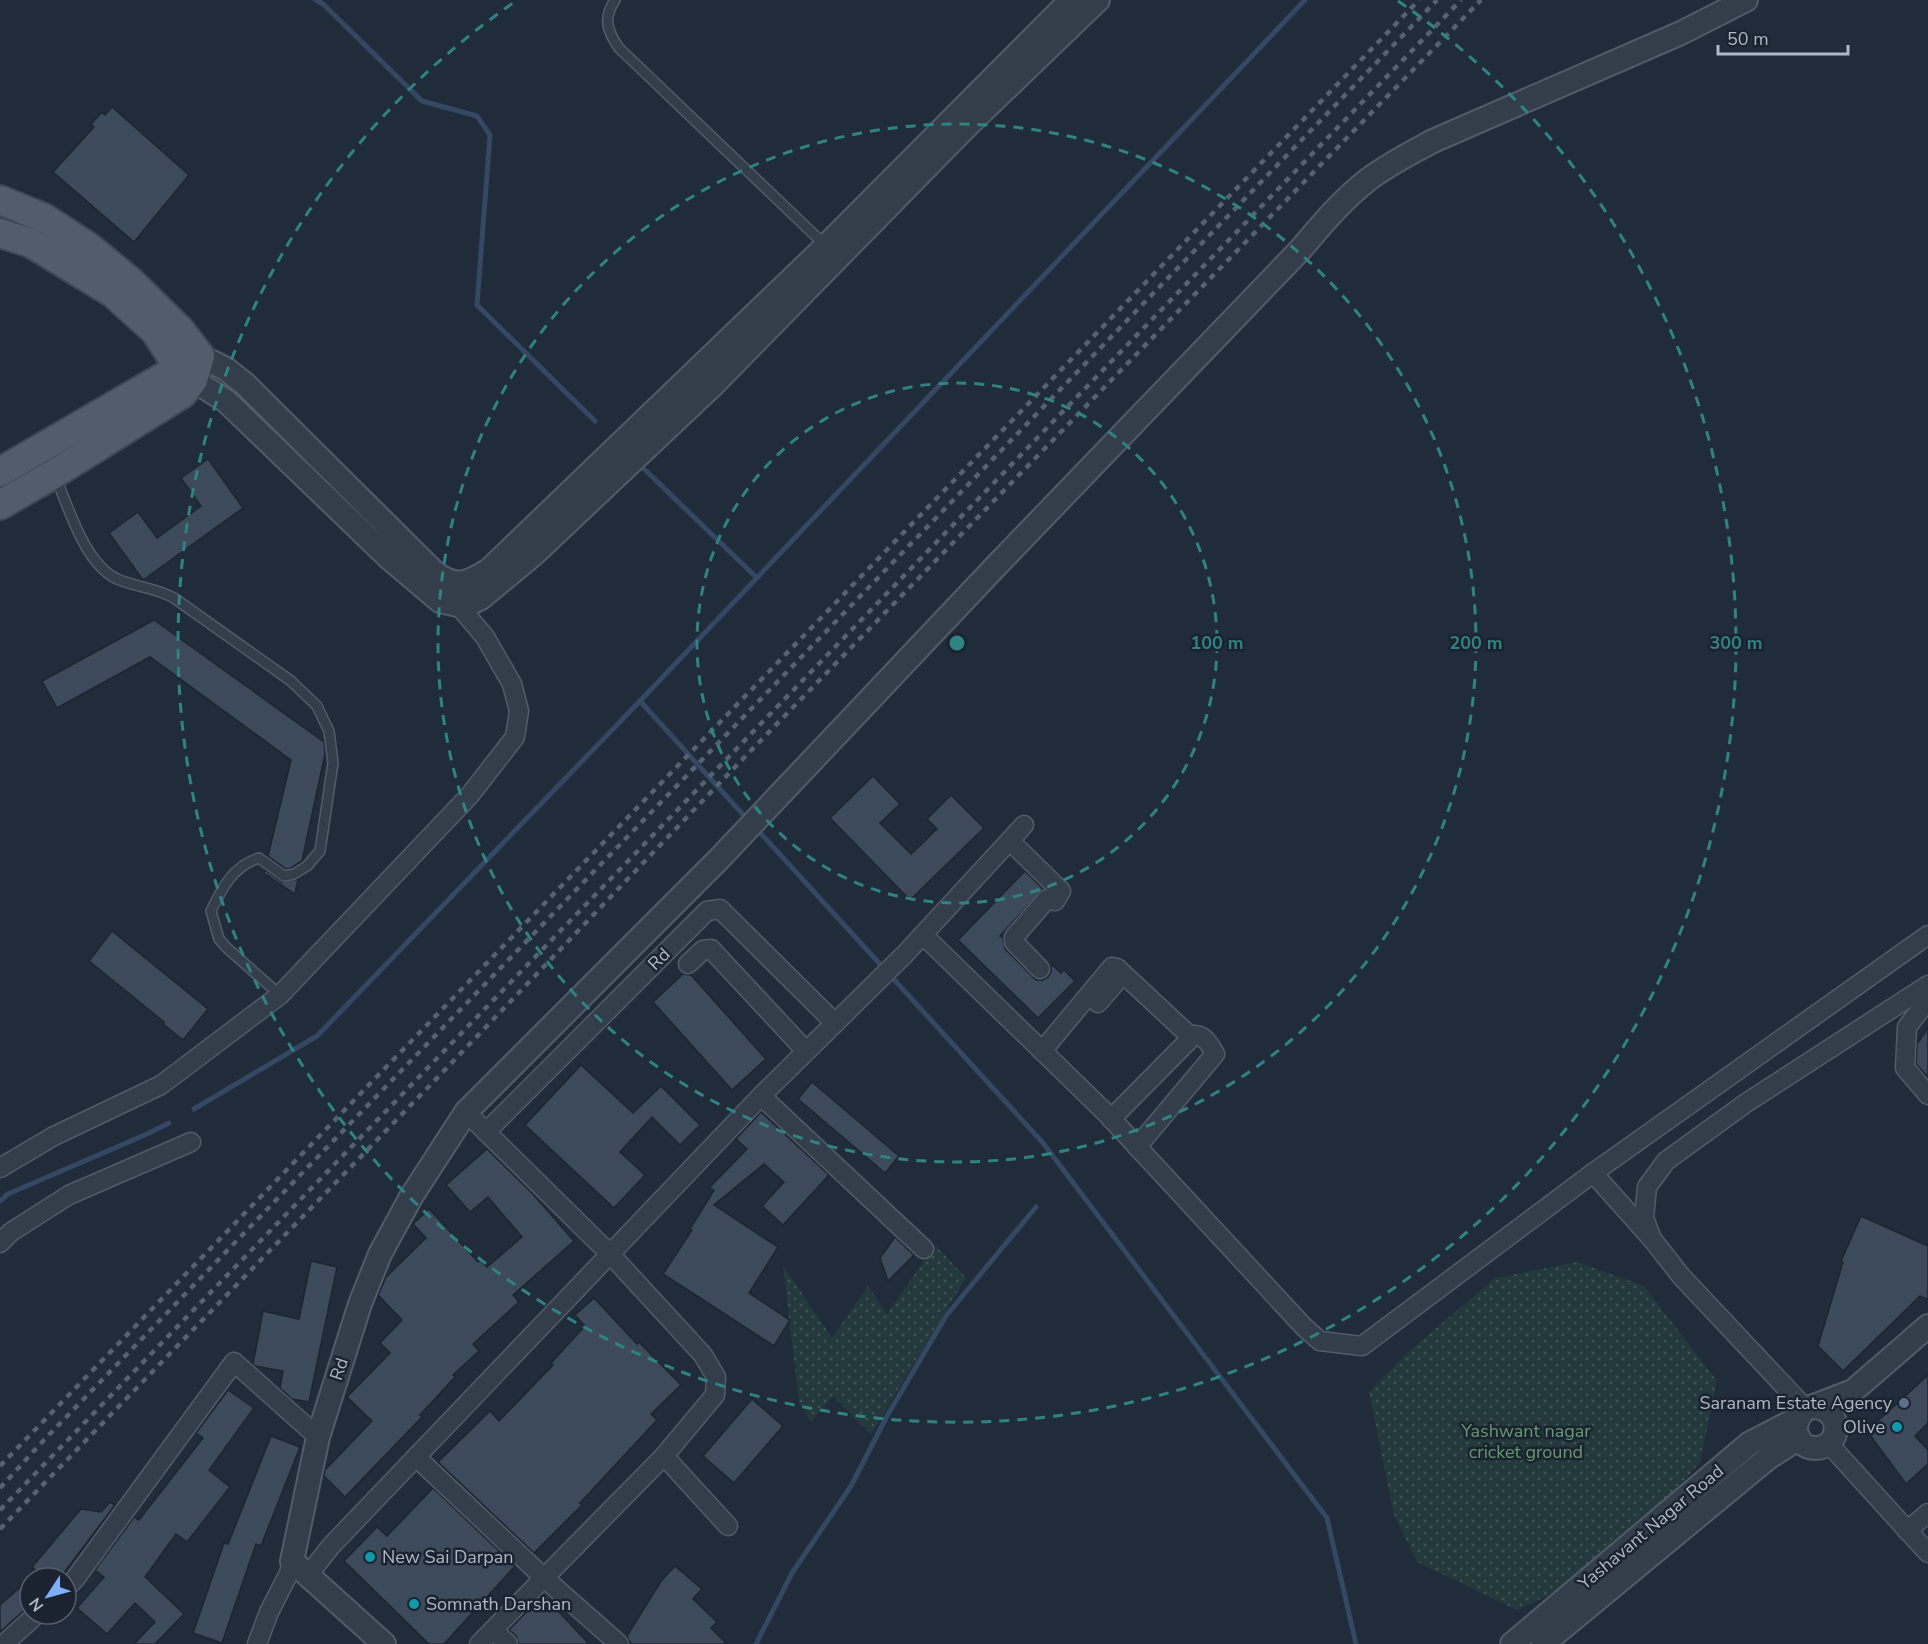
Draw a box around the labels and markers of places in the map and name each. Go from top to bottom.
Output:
centre of rings [947,633,967,653]
place label: Saranam Estate Agency [1699,1391,1893,1415]
marker: Saranam Estate Agency [1897,1396,1911,1410]
place label: Olive [1843,1415,1885,1439]
marker: Olive [1890,1420,1904,1434]
place label: New Sai Darpan [382,1545,514,1569]
marker: New Sai Darpan [363,1550,377,1564]
place label: Somnath Darshan [426,1592,571,1616]
marker: Somnath Darshan [407,1597,421,1611]

